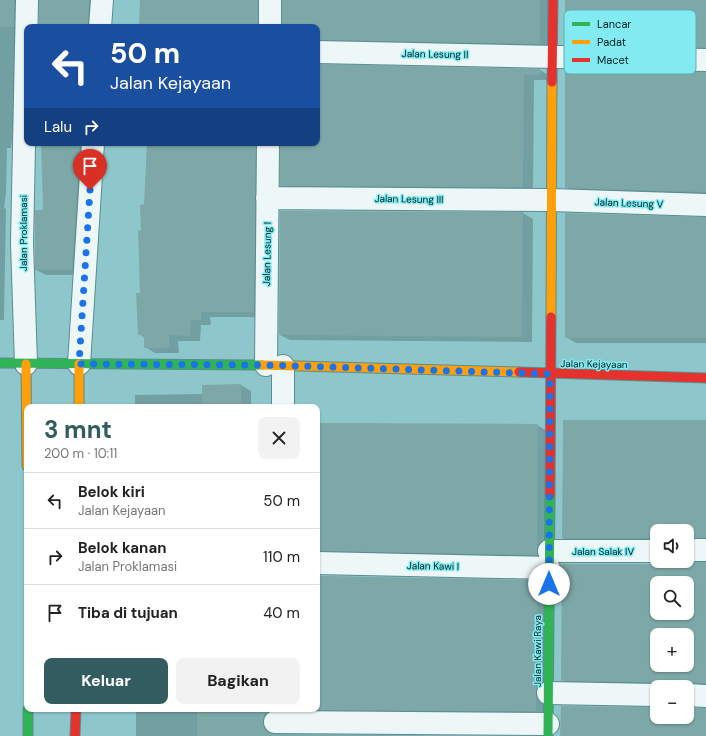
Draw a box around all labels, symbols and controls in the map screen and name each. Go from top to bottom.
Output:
legend [564,10,696,74]
text: Lancar [597,17,631,31]
text: 50 m [110,35,180,72]
text: Padat [597,35,626,49]
icon: left [44,40,96,92]
street label: Jalan Lesung II [402,47,468,61]
text: Macet [597,53,629,67]
text: Jalan Kejayaan [110,71,231,95]
icon: right [80,116,102,138]
text: Lalu [44,117,72,137]
pin [73,149,107,190]
icon: arrive [79,155,101,177]
street label: Jalan Lesung III [374,192,444,206]
street label: Jalan Proklamasi [17,195,30,271]
street label: Jalan Lesung V [594,195,664,211]
street label: Jalan Lesung I [260,222,274,286]
street label: Jalan Kejayaan [560,357,628,371]
text: 3 mnt [44,414,112,445]
button: close [258,417,300,459]
text: 200 m · 10:11 [44,445,117,462]
text: Belok kiri [78,482,145,502]
icon: left [44,490,66,512]
text: 50 m [263,491,300,511]
text: Jalan Kejayaan [78,502,166,519]
map controls [650,524,694,724]
button: sound [650,524,694,568]
text: Belok kanan [78,538,166,558]
street label: Jalan Salak IV [572,545,634,558]
icon: right [44,546,66,568]
text: 110 m [263,547,300,567]
text: Jalan Proklamasi [78,558,177,575]
street label: Jalan Kawi I [407,559,459,573]
position arrow [528,563,570,605]
button: search [650,576,694,620]
icon: arrive [44,602,66,624]
text: Tiba di tujuan [78,603,178,623]
text: 40 m [263,603,300,623]
street label: Jalan Kawi Raya [531,615,544,687]
button: + [650,628,694,672]
button: Keluar [44,658,168,704]
button: Bagikan [176,658,300,704]
button: − [650,680,694,724]

